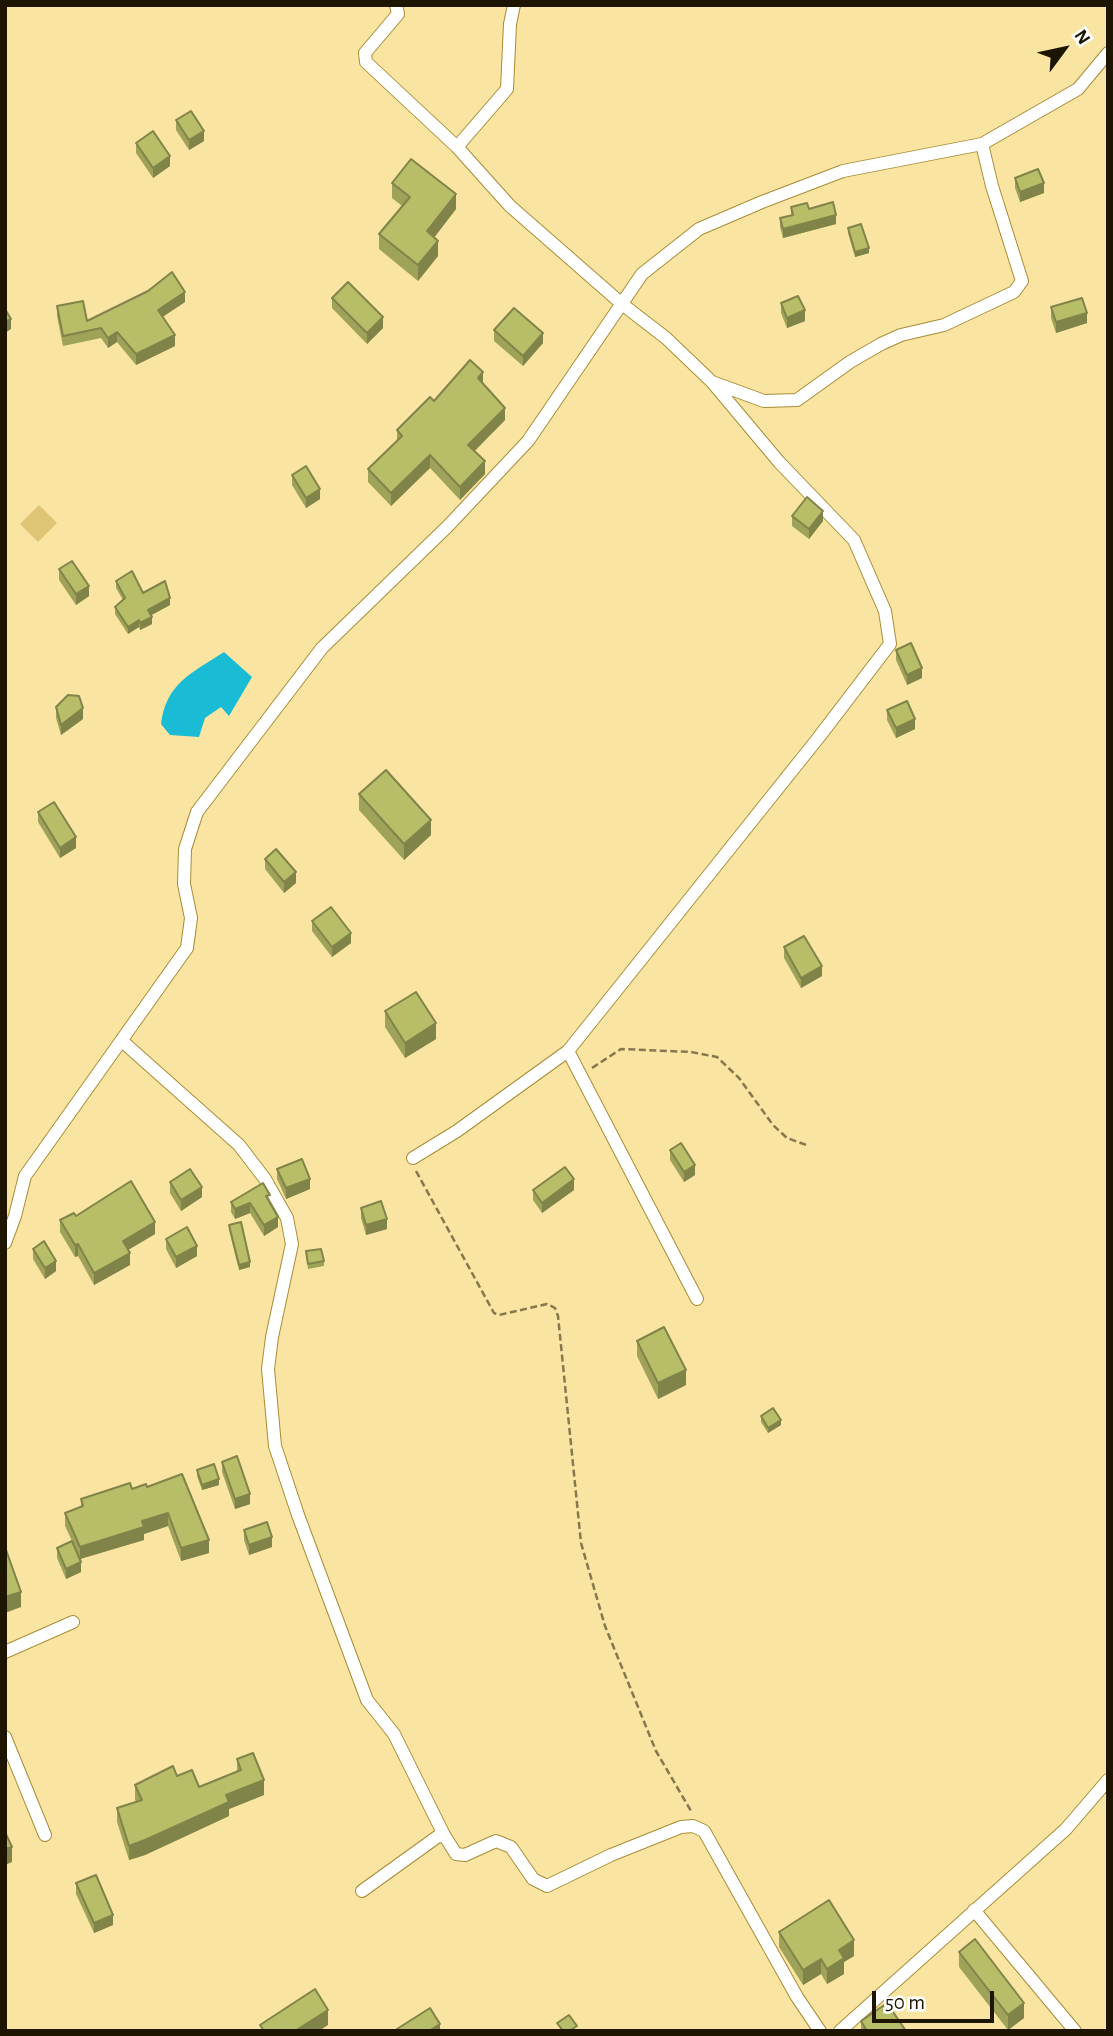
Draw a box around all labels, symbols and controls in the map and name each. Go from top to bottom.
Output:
north arrow [1029,14,1099,84]
text: N [1070,27,1094,48]
scale bar [875,1976,998,2020]
text: 50 m [885,1992,925,2013]

